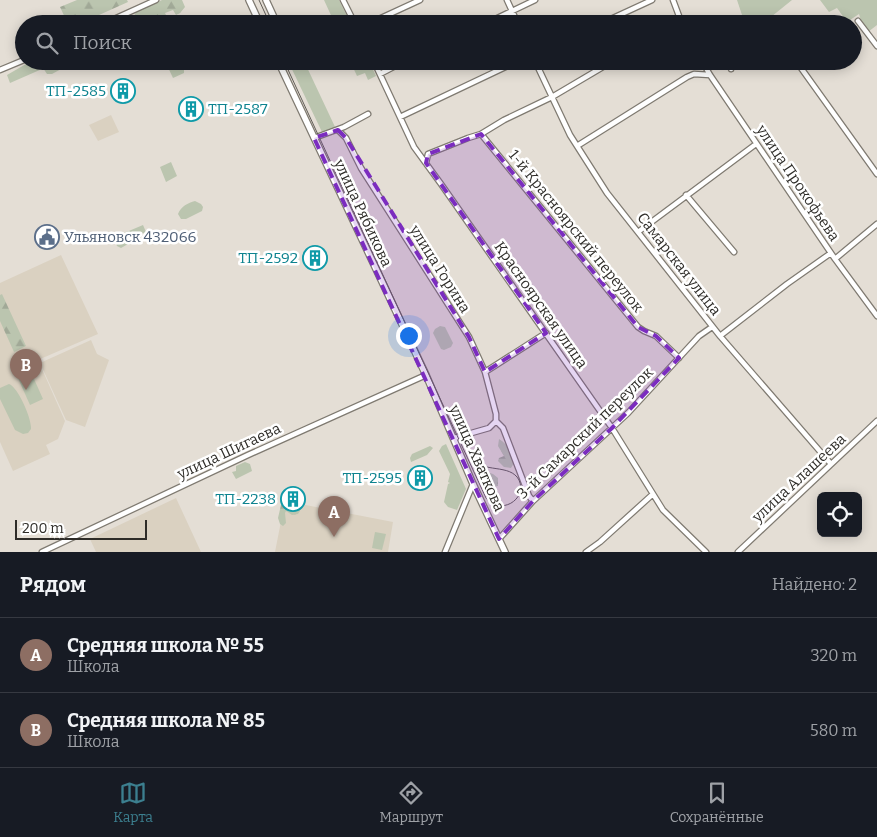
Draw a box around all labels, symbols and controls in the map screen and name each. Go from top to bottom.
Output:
search box [15,15,862,70]
icon: search [33,29,61,57]
text: Поиск [73,31,132,54]
building icon: ТП-2585 [110,78,136,104]
place label: ТП-2585 [46,82,106,100]
building icon: ТП-2587 [178,96,204,122]
place label: ТП-2587 [208,100,268,118]
street label: улица Прокофьева [752,121,844,245]
street label: 1-й Красноярский переулок [505,146,647,316]
street label: улица Рябикова [330,155,396,270]
street label: Самарская улица [633,209,725,319]
street label: улица Горина [405,221,474,316]
public building icon: Ульяновск 432066 [34,224,60,250]
place label: Ульяновск 432066 [64,228,196,246]
street label: Красноярская улица [491,238,591,372]
building icon: ТП-2592 [302,245,328,271]
place label: ТП-2592 [238,249,298,267]
your location [396,323,422,349]
pin: B [10,349,42,390]
street label: 3-й Самарский переулок [513,363,657,503]
street label: улица Хваткова [445,401,509,514]
street label: улица Шигаева [173,419,284,483]
street label: улица Алашеева [748,430,850,527]
building icon: ТП-2595 [407,465,433,491]
place label: ТП-2595 [342,469,402,487]
building icon: ТП-2238 [280,486,306,512]
place label: ТП-2238 [215,490,276,508]
map controls [817,492,862,537]
button: locate [817,492,862,537]
pin: A [318,496,350,537]
scale bar [15,517,148,540]
text: 200 m [22,520,64,537]
text: Рядом [20,572,86,598]
text: Найдено: 2 [772,575,857,594]
text: Средняя школа № 55 [67,634,264,657]
text: A [30,646,42,665]
text: 320 m [810,646,857,665]
text: Школа [67,657,119,676]
text: Средняя школа № 85 [67,709,265,732]
text: B [31,721,41,740]
text: 580 m [810,721,857,740]
text: Школа [67,732,119,751]
tab: Карта [113,779,153,826]
tab: Маршрут [380,779,443,826]
tab: Сохранённые [670,779,764,826]

